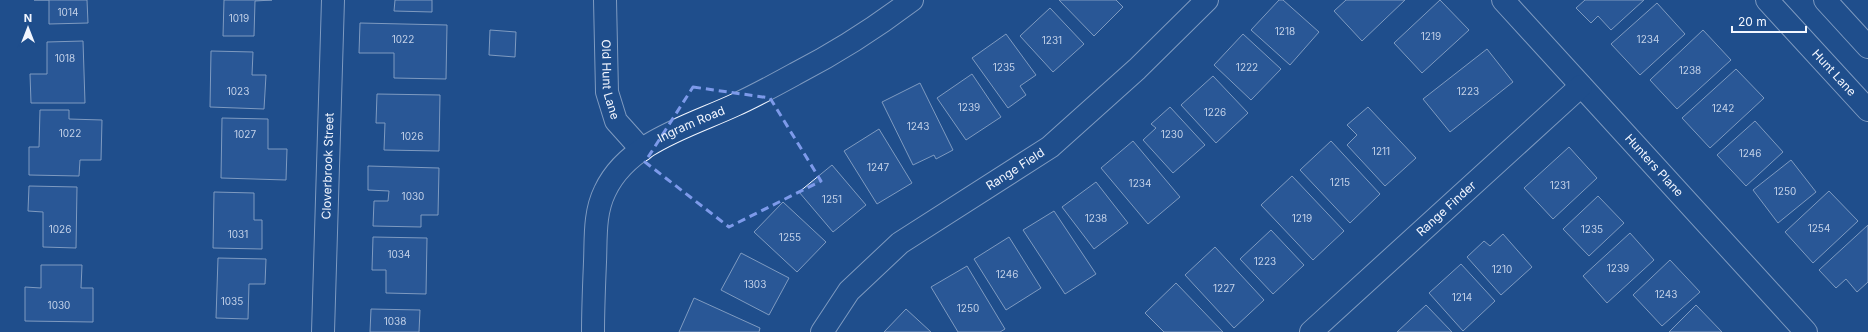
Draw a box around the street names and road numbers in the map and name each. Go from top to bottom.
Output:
street label: Old Hunt Lane [599,39,623,121]
street label: Hunt Lane [1809,46,1859,99]
street label: Ingram Road [655,102,727,145]
street label: Cloverbrook Street [318,112,337,220]
street label: Hunters Plane [1622,131,1687,200]
street label: Range Field [983,145,1047,193]
street label: Range Finder [1413,177,1479,239]

